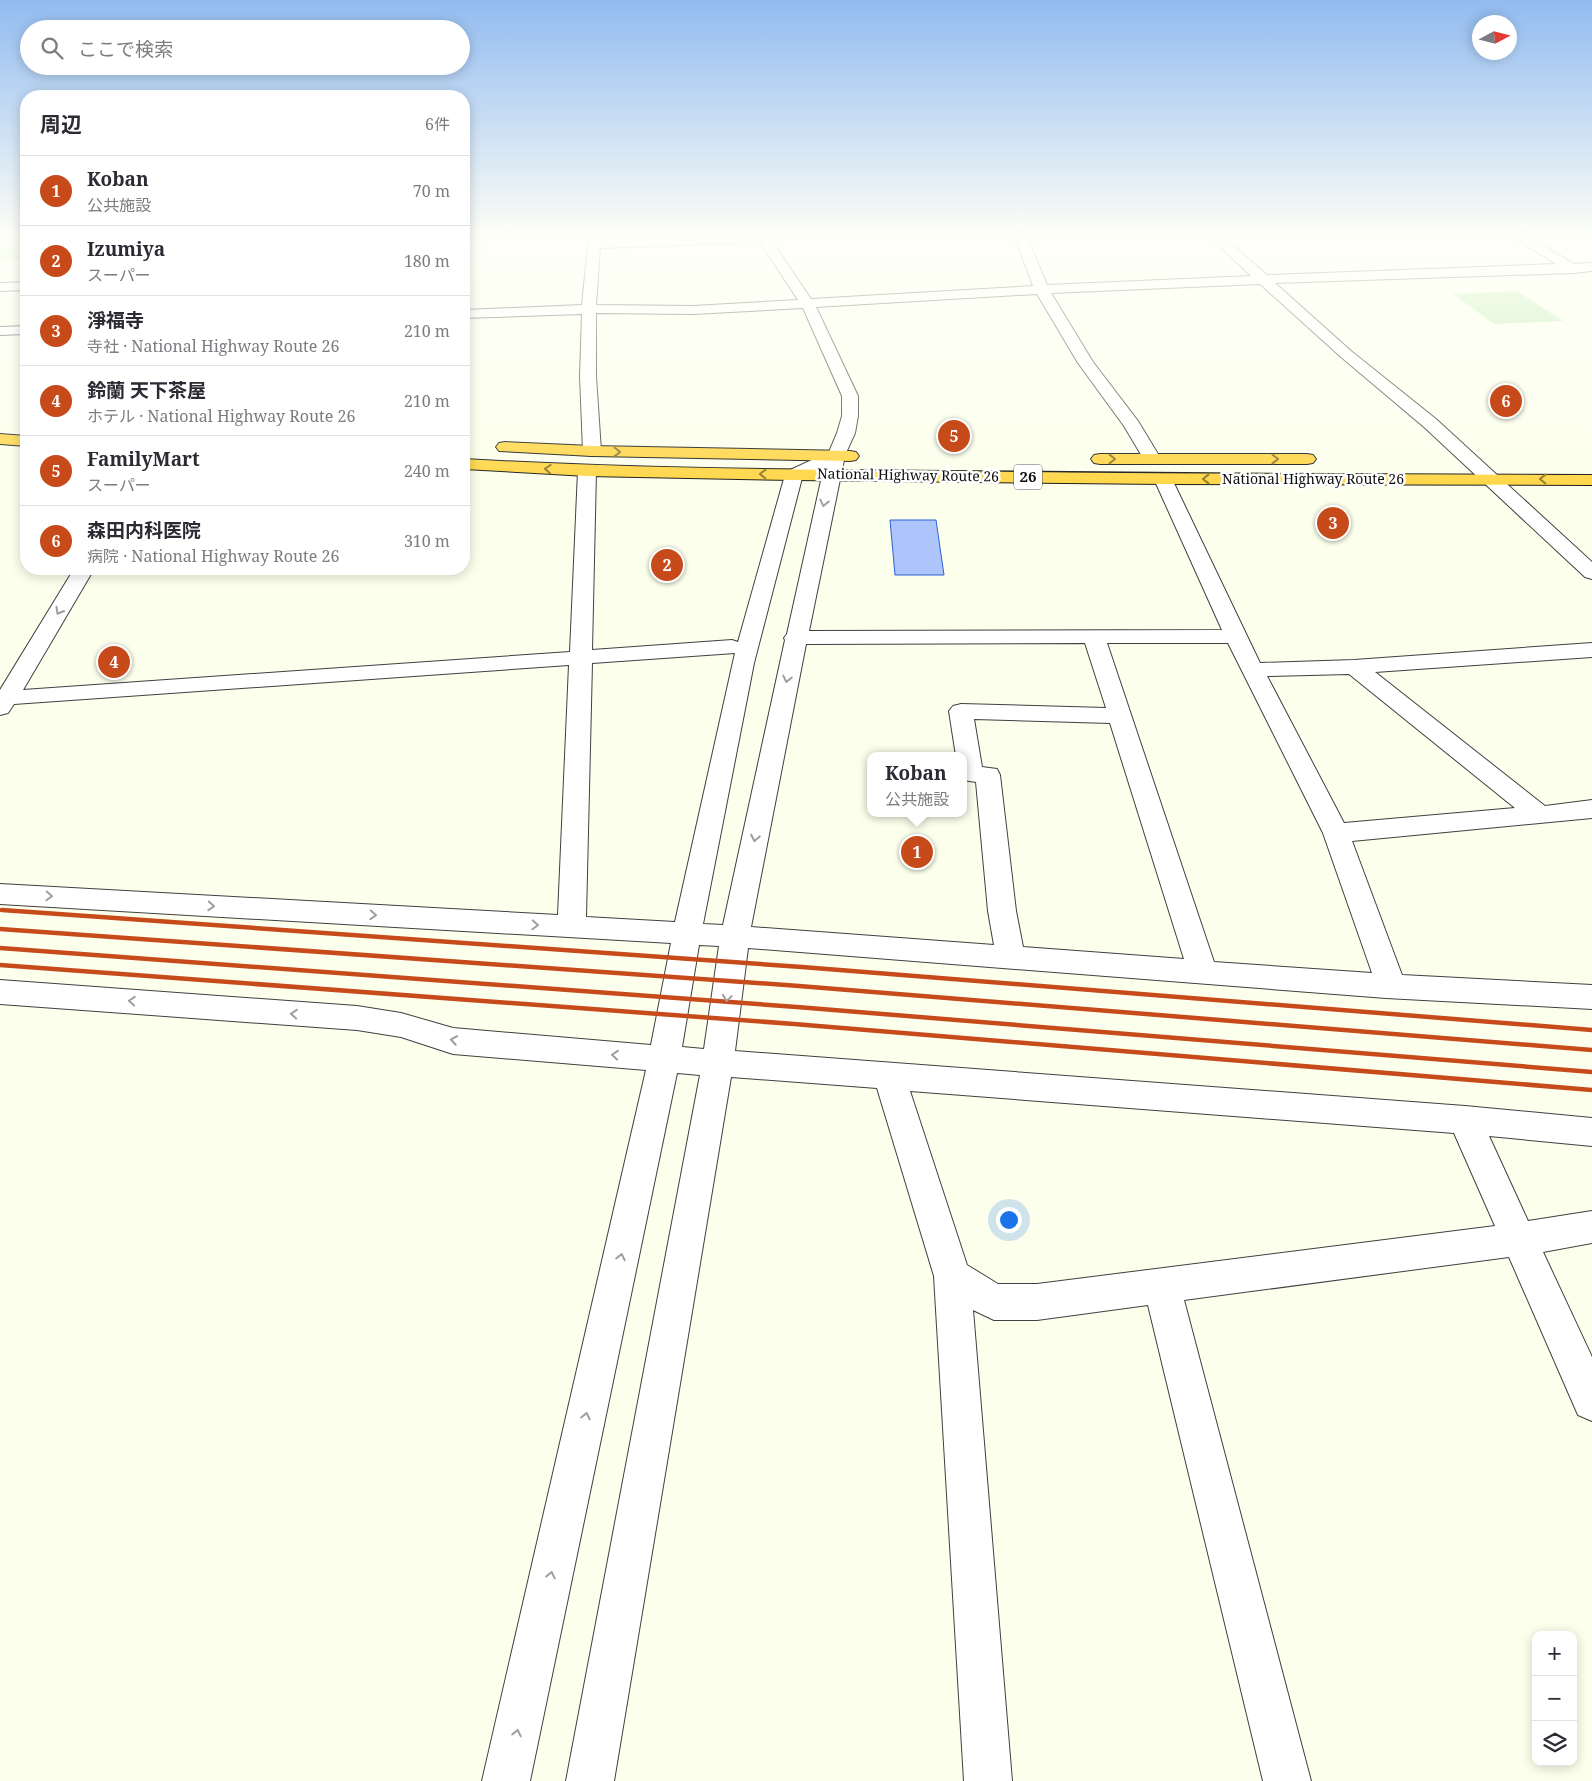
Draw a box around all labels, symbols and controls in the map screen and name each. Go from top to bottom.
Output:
north arrow [1472,15,1517,60]
search box [20,20,470,75]
icon: search [38,34,66,62]
text: ここで検索 [78,36,173,62]
text: 周辺 [40,110,82,138]
text: 6件 [425,113,450,135]
text: Koban [87,166,149,192]
text: 1 [51,180,61,202]
text: 70 m [413,180,450,202]
text: 公共施設 [87,194,151,216]
text: Izumiya [87,236,165,262]
text: 2 [51,250,61,272]
text: 180 m [404,250,450,272]
text: スーパー [87,264,151,286]
text: 淨福寺 [87,307,144,333]
text: 3 [51,320,61,342]
text: 210 m [404,320,450,342]
text: 寺社 · National Highway Route 26 [87,335,339,357]
text: 鈴蘭 天下茶屋 [87,377,206,403]
pin: 6 [1490,382,1522,420]
text: 4 [51,390,61,412]
text: 210 m [404,390,450,412]
text: ホテル · National Highway Route 26 [87,405,355,427]
pin: 5 [938,417,970,455]
text: FamilyMart [87,446,200,472]
one-way arrow [614,447,622,457]
one-way arrow [1109,454,1117,464]
one-way arrow [1272,454,1279,464]
text: 5 [51,460,61,482]
text: 240 m [404,460,450,482]
one-way arrow [544,463,552,474]
street label: National Highway Route 26 [817,463,999,486]
road number: 26 [1014,464,1042,490]
one-way arrow [759,469,767,479]
street label: National Highway Route 26 [1222,469,1404,488]
text: スーパー [87,474,151,496]
one-way arrow [1202,474,1210,484]
one-way arrow [1539,474,1547,484]
one-way arrow [819,498,830,507]
pin: 3 [1317,504,1349,542]
text: 森田内科医院 [87,517,201,543]
text: 6 [51,530,61,552]
text: 310 m [404,530,450,552]
text: 病院 · National Highway Route 26 [87,545,339,567]
pin: 2 [651,546,683,584]
one-way arrow [56,606,66,615]
pin: 4 [98,643,130,681]
one-way arrow [782,674,793,683]
popup [867,752,967,817]
text: Koban [885,760,947,786]
text: 公共施設 [885,788,949,810]
pin: 1 [901,833,933,871]
one-way arrow [750,834,761,842]
one-way arrow [45,891,53,902]
one-way arrow [207,900,215,911]
one-way arrow [369,910,377,921]
one-way arrow [532,919,540,930]
one-way arrow [722,994,733,1002]
one-way arrow [128,996,136,1007]
one-way arrow [290,1008,298,1019]
one-way arrow [449,1035,458,1045]
one-way arrow [611,1050,619,1061]
your location [996,1207,1022,1233]
one-way arrow [615,1253,625,1262]
one-way arrow [580,1411,591,1420]
one-way arrow [545,1570,556,1579]
map controls [1532,1631,1577,1766]
button: + [1532,1631,1577,1676]
button: − [1532,1676,1577,1721]
button: layers [1532,1721,1577,1766]
one-way arrow [511,1729,521,1738]

